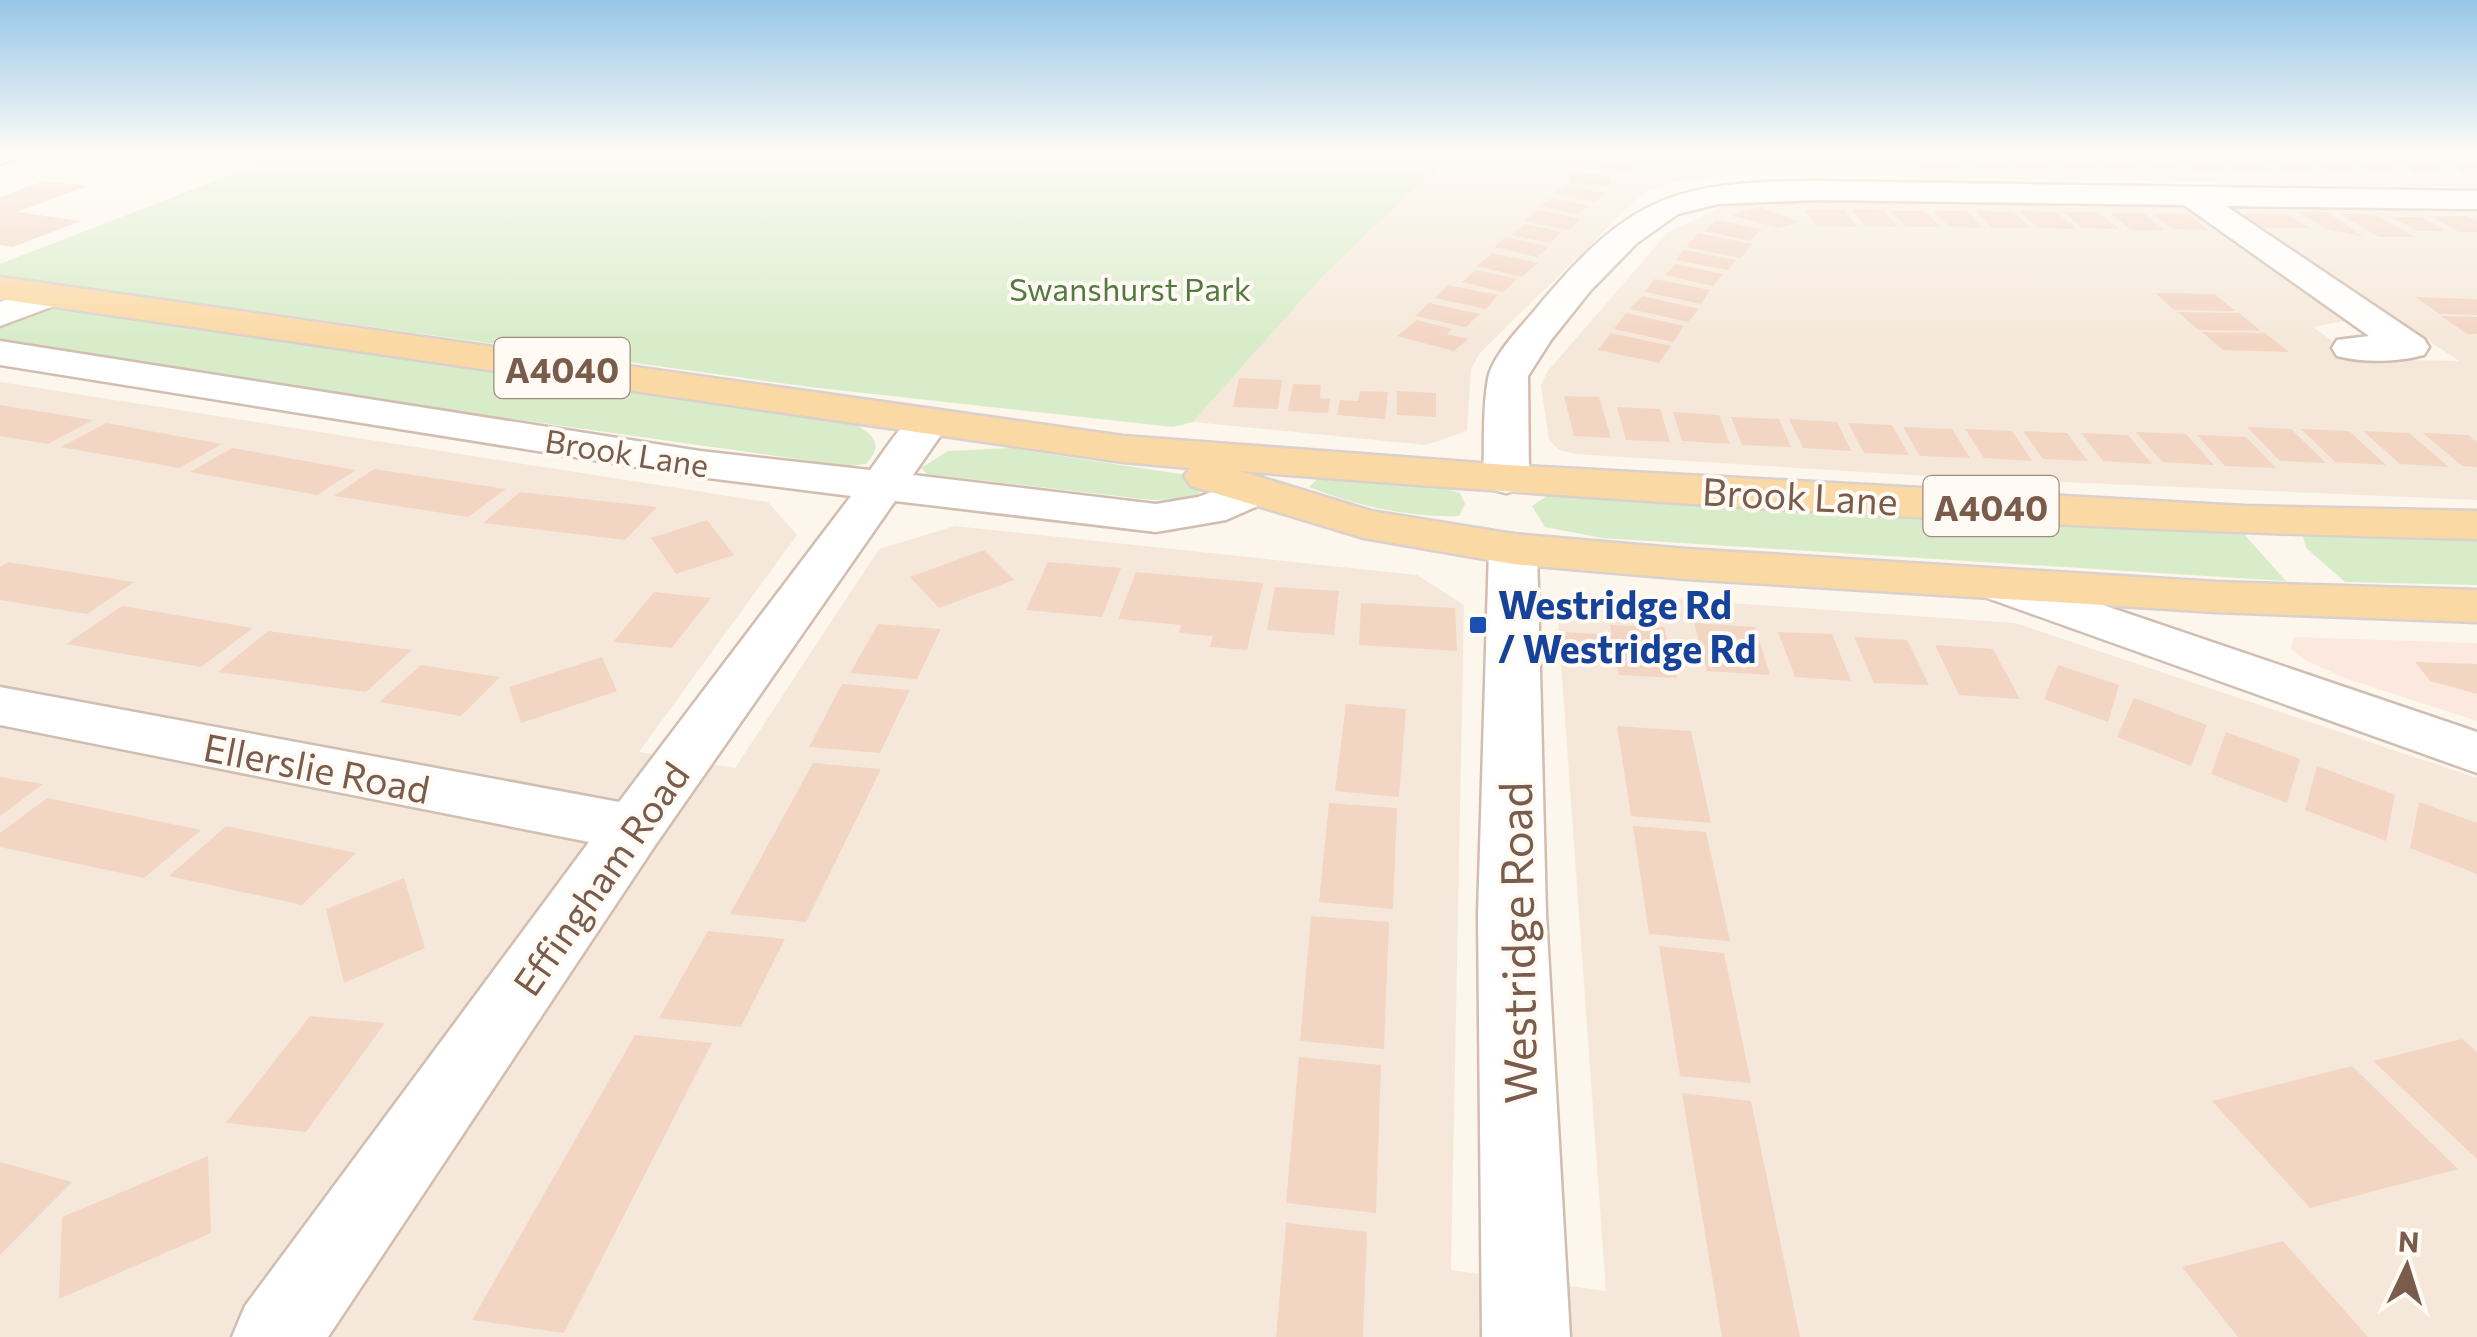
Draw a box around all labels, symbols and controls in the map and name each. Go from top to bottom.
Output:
park label: Swanshurst Park [1009,268,1251,308]
road number: A4040 [494,338,630,398]
street label: Brook Lane [542,419,712,485]
street label: Brook Lane [1701,466,1899,524]
road number: A4040 [1924,476,2058,536]
place label: Westridge Rd / Westridge Rd [1498,580,1757,671]
marker: Westridge Rd / Westridge Rd [1467,614,1489,636]
street label: Ellerslie Road [200,722,434,812]
street label: Effingham Road [502,752,698,1004]
street label: Westridge Road [1486,781,1546,1105]
north arrow [2357,1217,2457,1317]
text: N [2397,1223,2420,1259]

